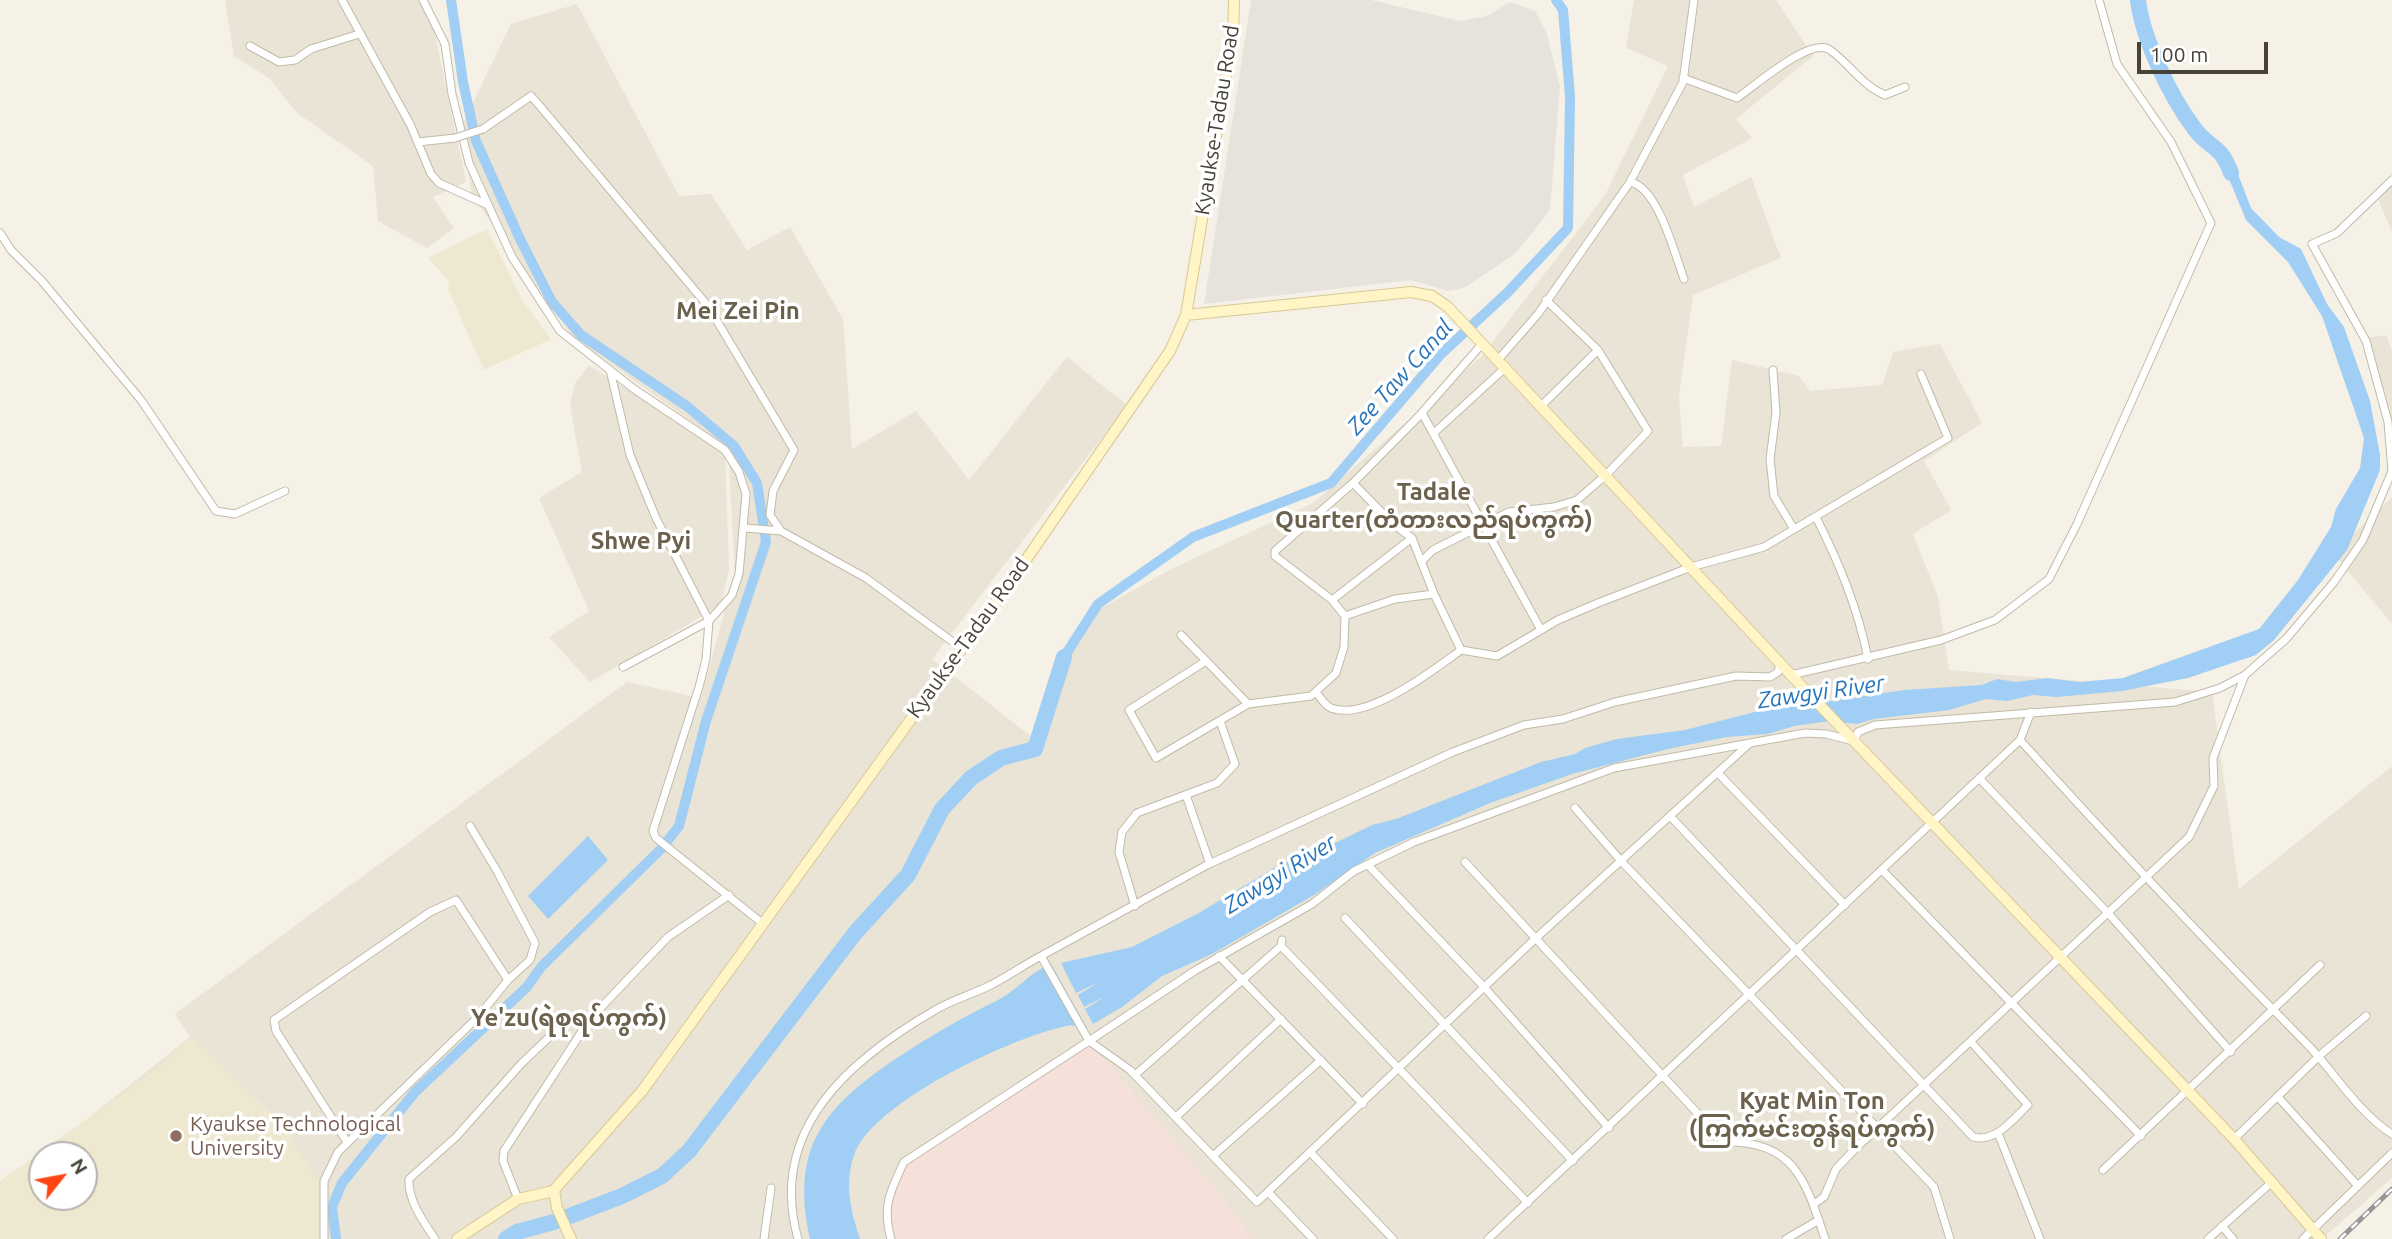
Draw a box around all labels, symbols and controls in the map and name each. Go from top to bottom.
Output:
street label: Kyaukse-Tadau Road [1190,23,1244,217]
scale bar [2140,28,2271,72]
text: 100 m [2150,42,2208,66]
district label: Mei Zei Pin [676,297,800,325]
water label: Zee Taw Canal [1341,314,1459,440]
district label: Tadale Quarter(တံတားလည်ရပ်ကွက်) [1275,478,1593,534]
district label: Shwe Pyi [591,527,691,555]
street label: Kyaukse-Tadau Road [901,553,1035,723]
water label: Zawgyi River [1756,669,1886,715]
water label: Zawgyi River [1218,828,1342,920]
district label: Ye'zu(ရဲစုရပ်ကွက်) [471,1004,667,1032]
district label: Kyat Min Ton (ကြက်မင်းတွန်ရပ်ကွက်) [1689,1087,1935,1143]
place label: Kyaukse Technological University [190,1111,401,1161]
marker: Kyaukse Technological University [168,1128,184,1144]
north arrow [28,1141,98,1211]
text: N [66,1154,92,1178]

